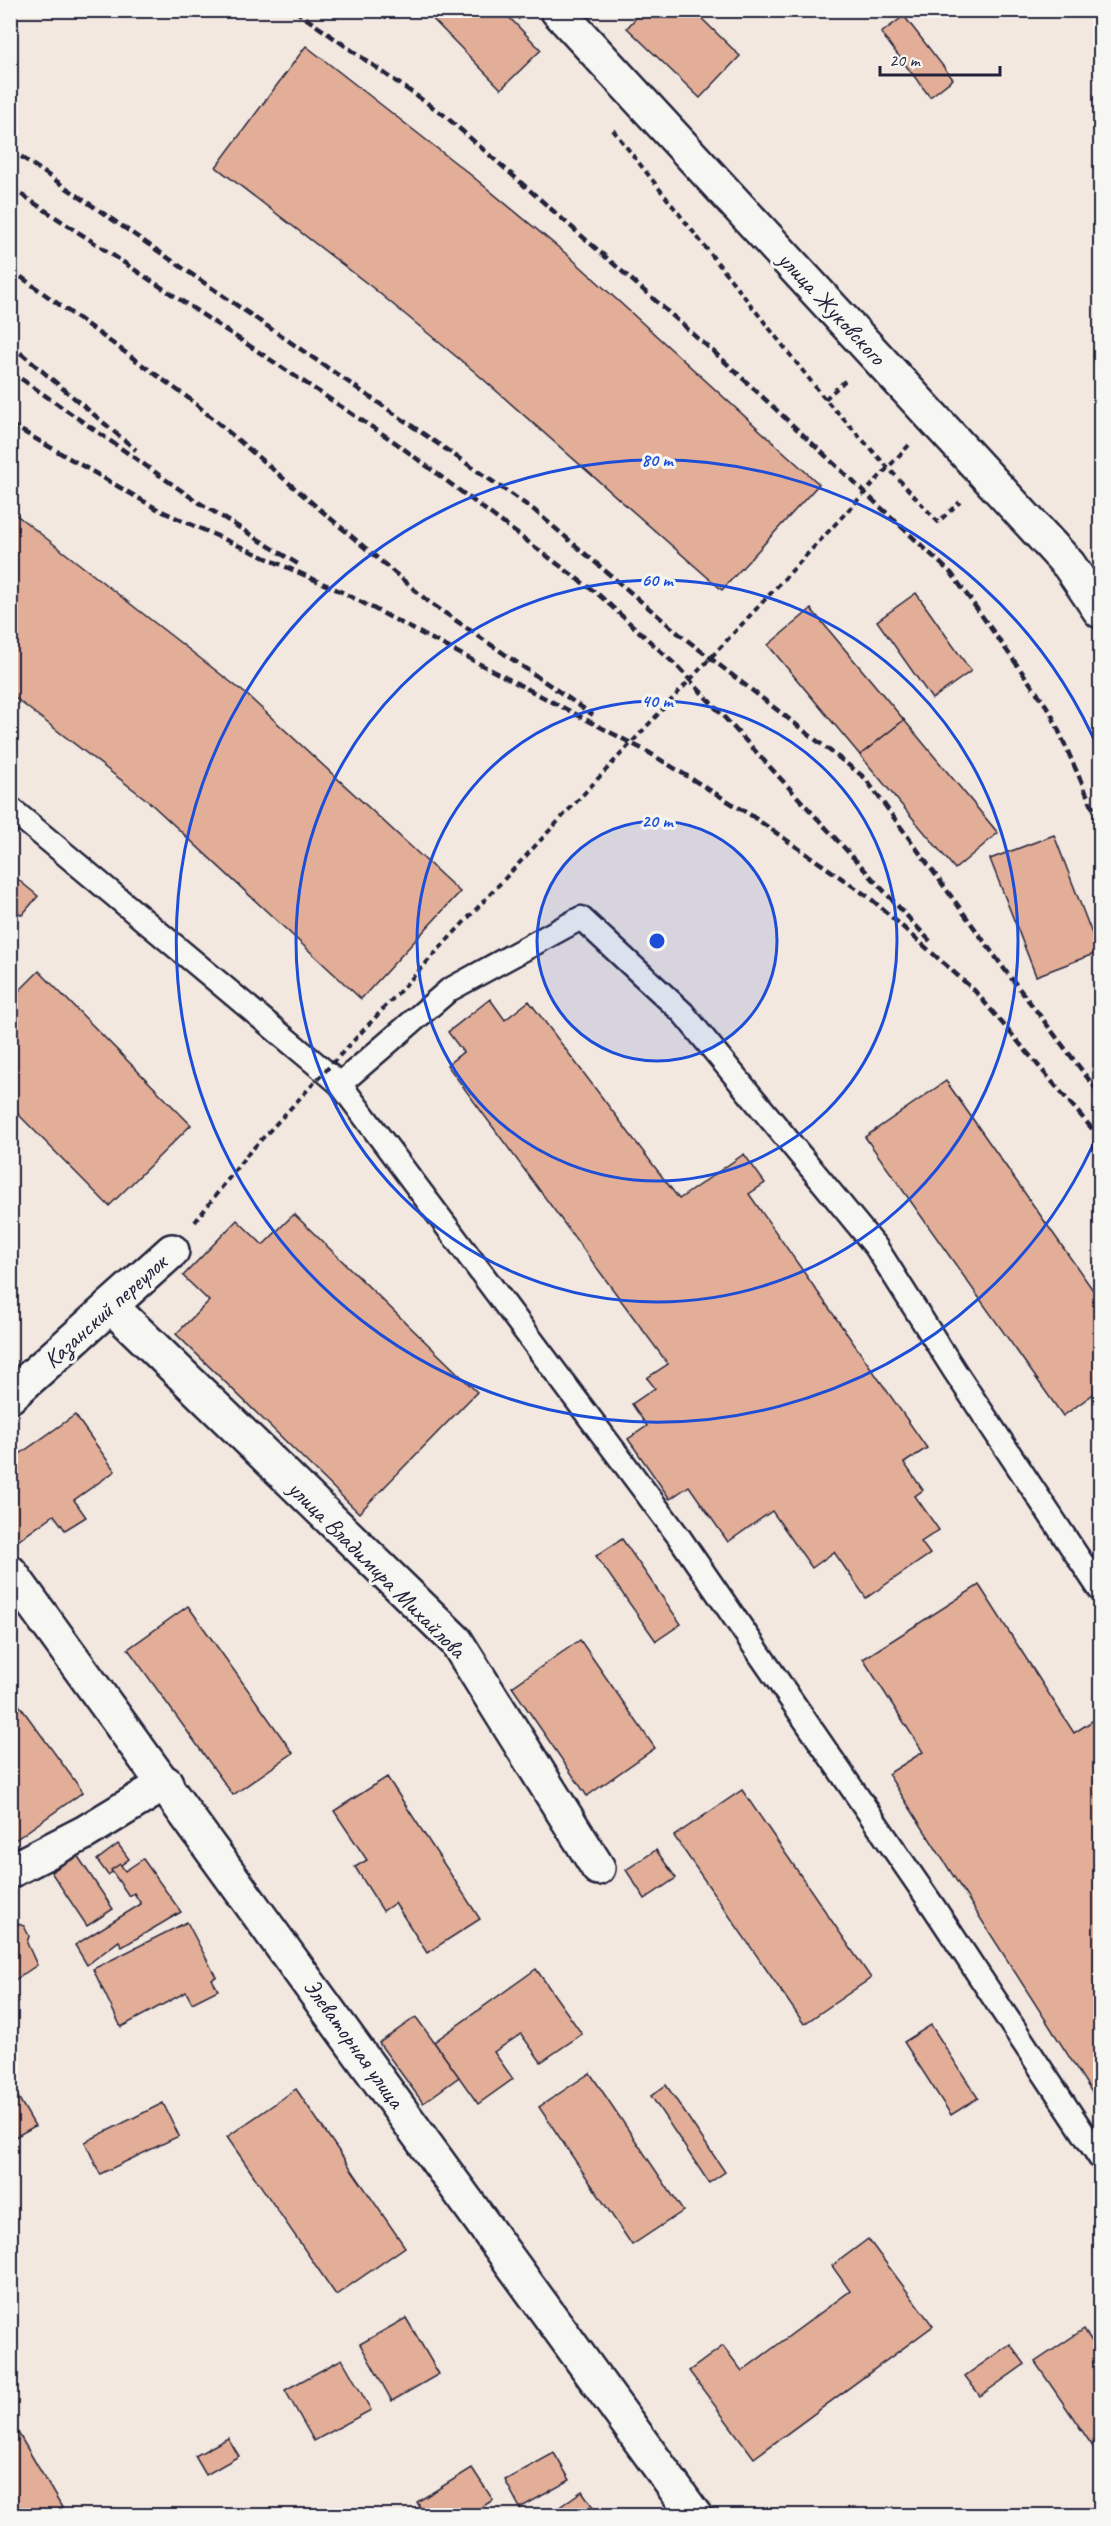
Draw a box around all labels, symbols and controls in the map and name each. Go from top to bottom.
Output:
scale bar [880,39,1000,77]
text: 20 m [889,49,922,71]
street label: улица Жуковского [770,243,893,372]
text: 80 m [642,449,674,471]
text: 60 m [641,569,674,591]
text: 40 m [642,690,674,712]
text: 20 m [642,810,674,832]
centre of rings [647,931,667,951]
street label: Казанский переулок [37,1246,175,1375]
street label: улица Владимира Михайлова [280,1472,473,1665]
street label: Элеваторная улица [297,1972,412,2115]

